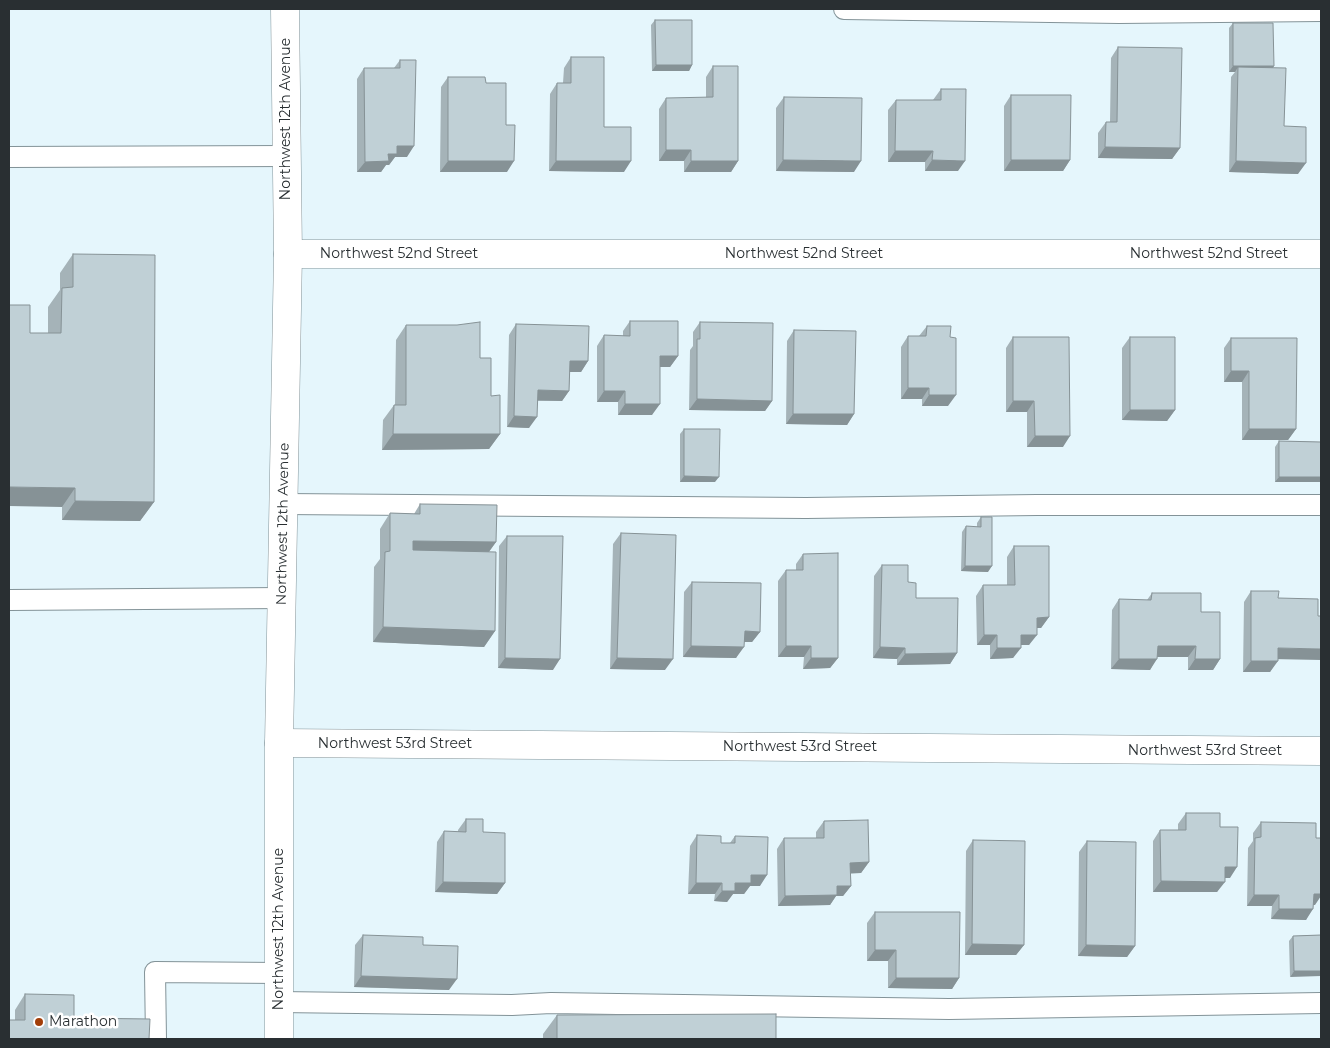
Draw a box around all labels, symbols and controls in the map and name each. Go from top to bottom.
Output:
street label: Northwest 12th Avenue [278,38,294,200]
street label: Northwest 52nd Street [320,246,478,262]
street label: Northwest 52nd Street [725,246,883,262]
street label: Northwest 52nd Street [1130,246,1288,262]
street label: Northwest 12th Avenue [273,443,293,605]
street label: Northwest 53rd Street [318,736,472,752]
street label: Northwest 53rd Street [723,739,877,755]
street label: Northwest 53rd Street [1128,743,1282,759]
street label: Northwest 12th Avenue [271,848,287,1010]
place label: Marathon [49,1014,117,1030]
marker: Marathon [33,1016,45,1028]

